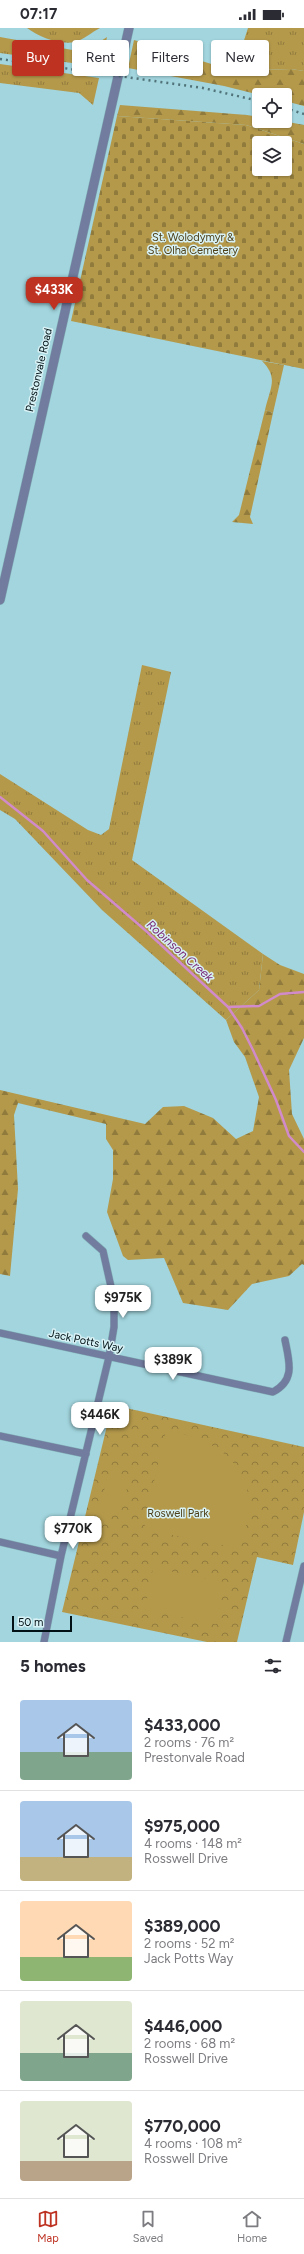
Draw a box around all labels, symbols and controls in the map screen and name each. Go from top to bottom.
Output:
text: 07:17 [20,5,57,23]
chip: Buy [12,40,64,76]
chip: Rent [72,40,129,76]
chip: Filters [137,40,203,76]
chip: New [211,40,269,76]
map controls [252,88,292,176]
button: locate [252,88,292,128]
button: layers [252,136,292,176]
park label: St. Wolodymyr & St. Olha Cemetery [148,231,238,257]
pin: $433K [26,277,82,311]
text: $433K [35,282,73,297]
street label: Prestonvale Road [23,327,55,413]
water label: Robinson Creek [144,917,217,985]
pin: $975K [95,1285,151,1319]
text: $975K [104,1290,142,1305]
street label: Jack Potts Way [48,1327,124,1355]
pin: $389K [145,1347,201,1381]
text: $389K [154,1352,192,1367]
pin: $446K [72,1402,128,1436]
text: $446K [80,1407,120,1422]
park label: Roswell Park [147,1507,209,1520]
pin: $770K [45,1516,101,1550]
text: $770K [54,1521,92,1536]
scale bar [12,1614,72,1633]
text: 50 m [18,1616,43,1629]
icon: filters [262,1655,284,1677]
text: 5 homes [20,1656,86,1676]
text: $433,000 [144,1715,221,1735]
icon: home [52,1716,100,1764]
text: 2 rooms · 76 m² [144,1735,234,1750]
text: Prestonvale Road [144,1750,245,1765]
text: $975,000 [144,1816,220,1836]
icon: home [52,1817,100,1865]
text: 4 rooms · 148 m² [144,1836,242,1851]
text: Rosswell Drive [144,1851,228,1866]
text: $389,000 [144,1916,221,1936]
icon: home [52,1917,100,1965]
text: 2 rooms · 52 m² [144,1936,235,1951]
text: Jack Potts Way [144,1951,233,1966]
text: $446,000 [144,2016,222,2036]
icon: home [52,2017,100,2065]
text: 2 rooms · 68 m² [144,2036,235,2051]
text: Rosswell Drive [144,2051,228,2066]
text: $770,000 [144,2116,221,2136]
icon: home [52,2117,100,2165]
text: 4 rooms · 108 m² [144,2136,242,2151]
text: Rosswell Drive [144,2151,228,2166]
tab: Map [37,2208,59,2245]
tab: Saved [133,2208,163,2245]
tab: Home [237,2208,267,2245]

